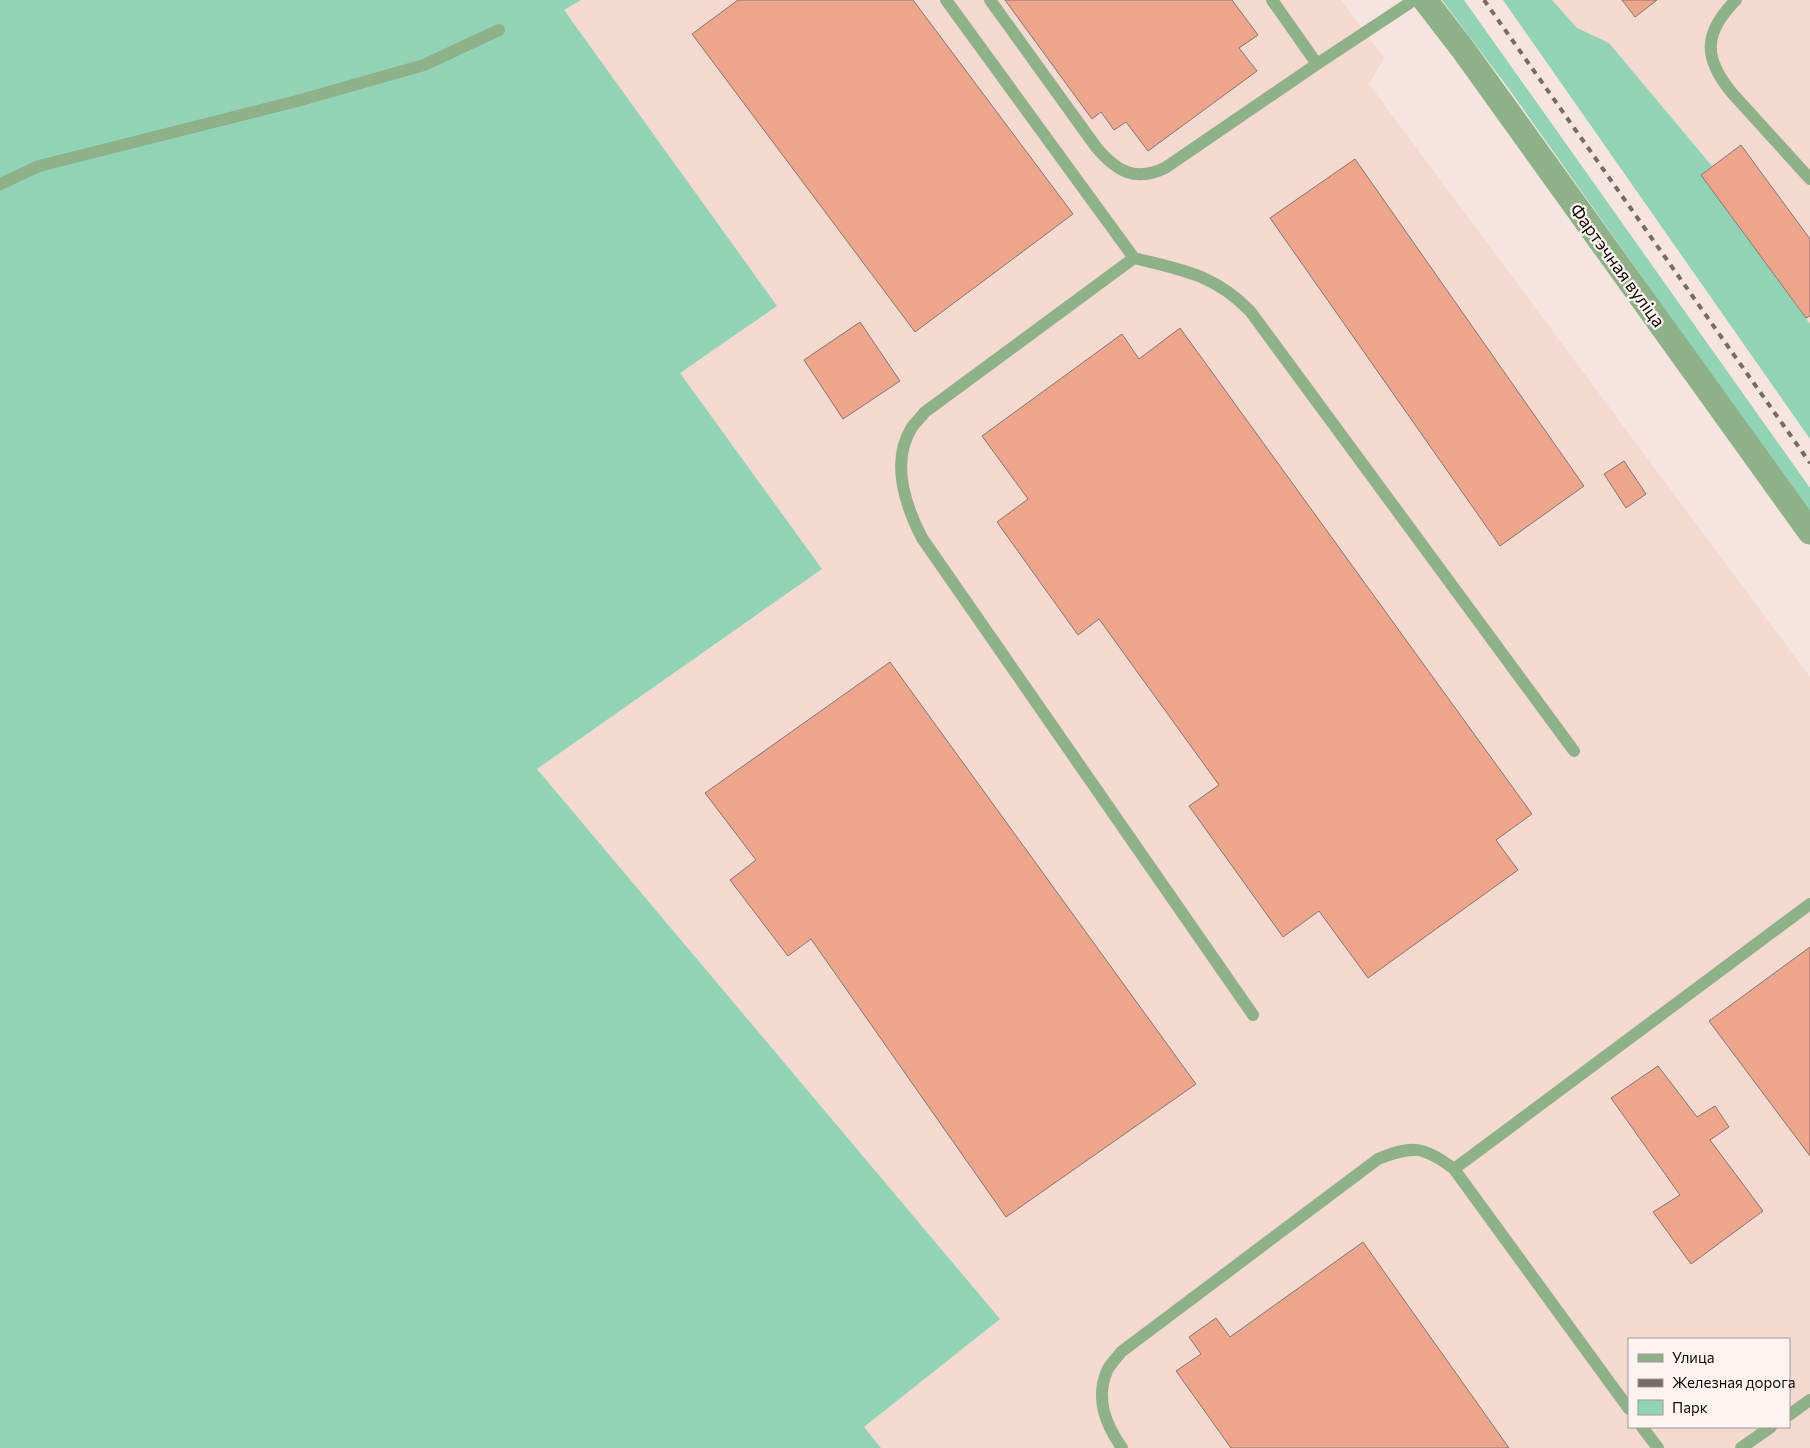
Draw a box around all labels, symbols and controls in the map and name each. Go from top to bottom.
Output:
street label: Фартэчная вуліца [1566,199,1670,331]
legend [1628,1338,1790,1428]
text: Улица [1672,1348,1714,1366]
text: Железная дорога [1672,1373,1796,1391]
text: Парк [1672,1398,1708,1416]

